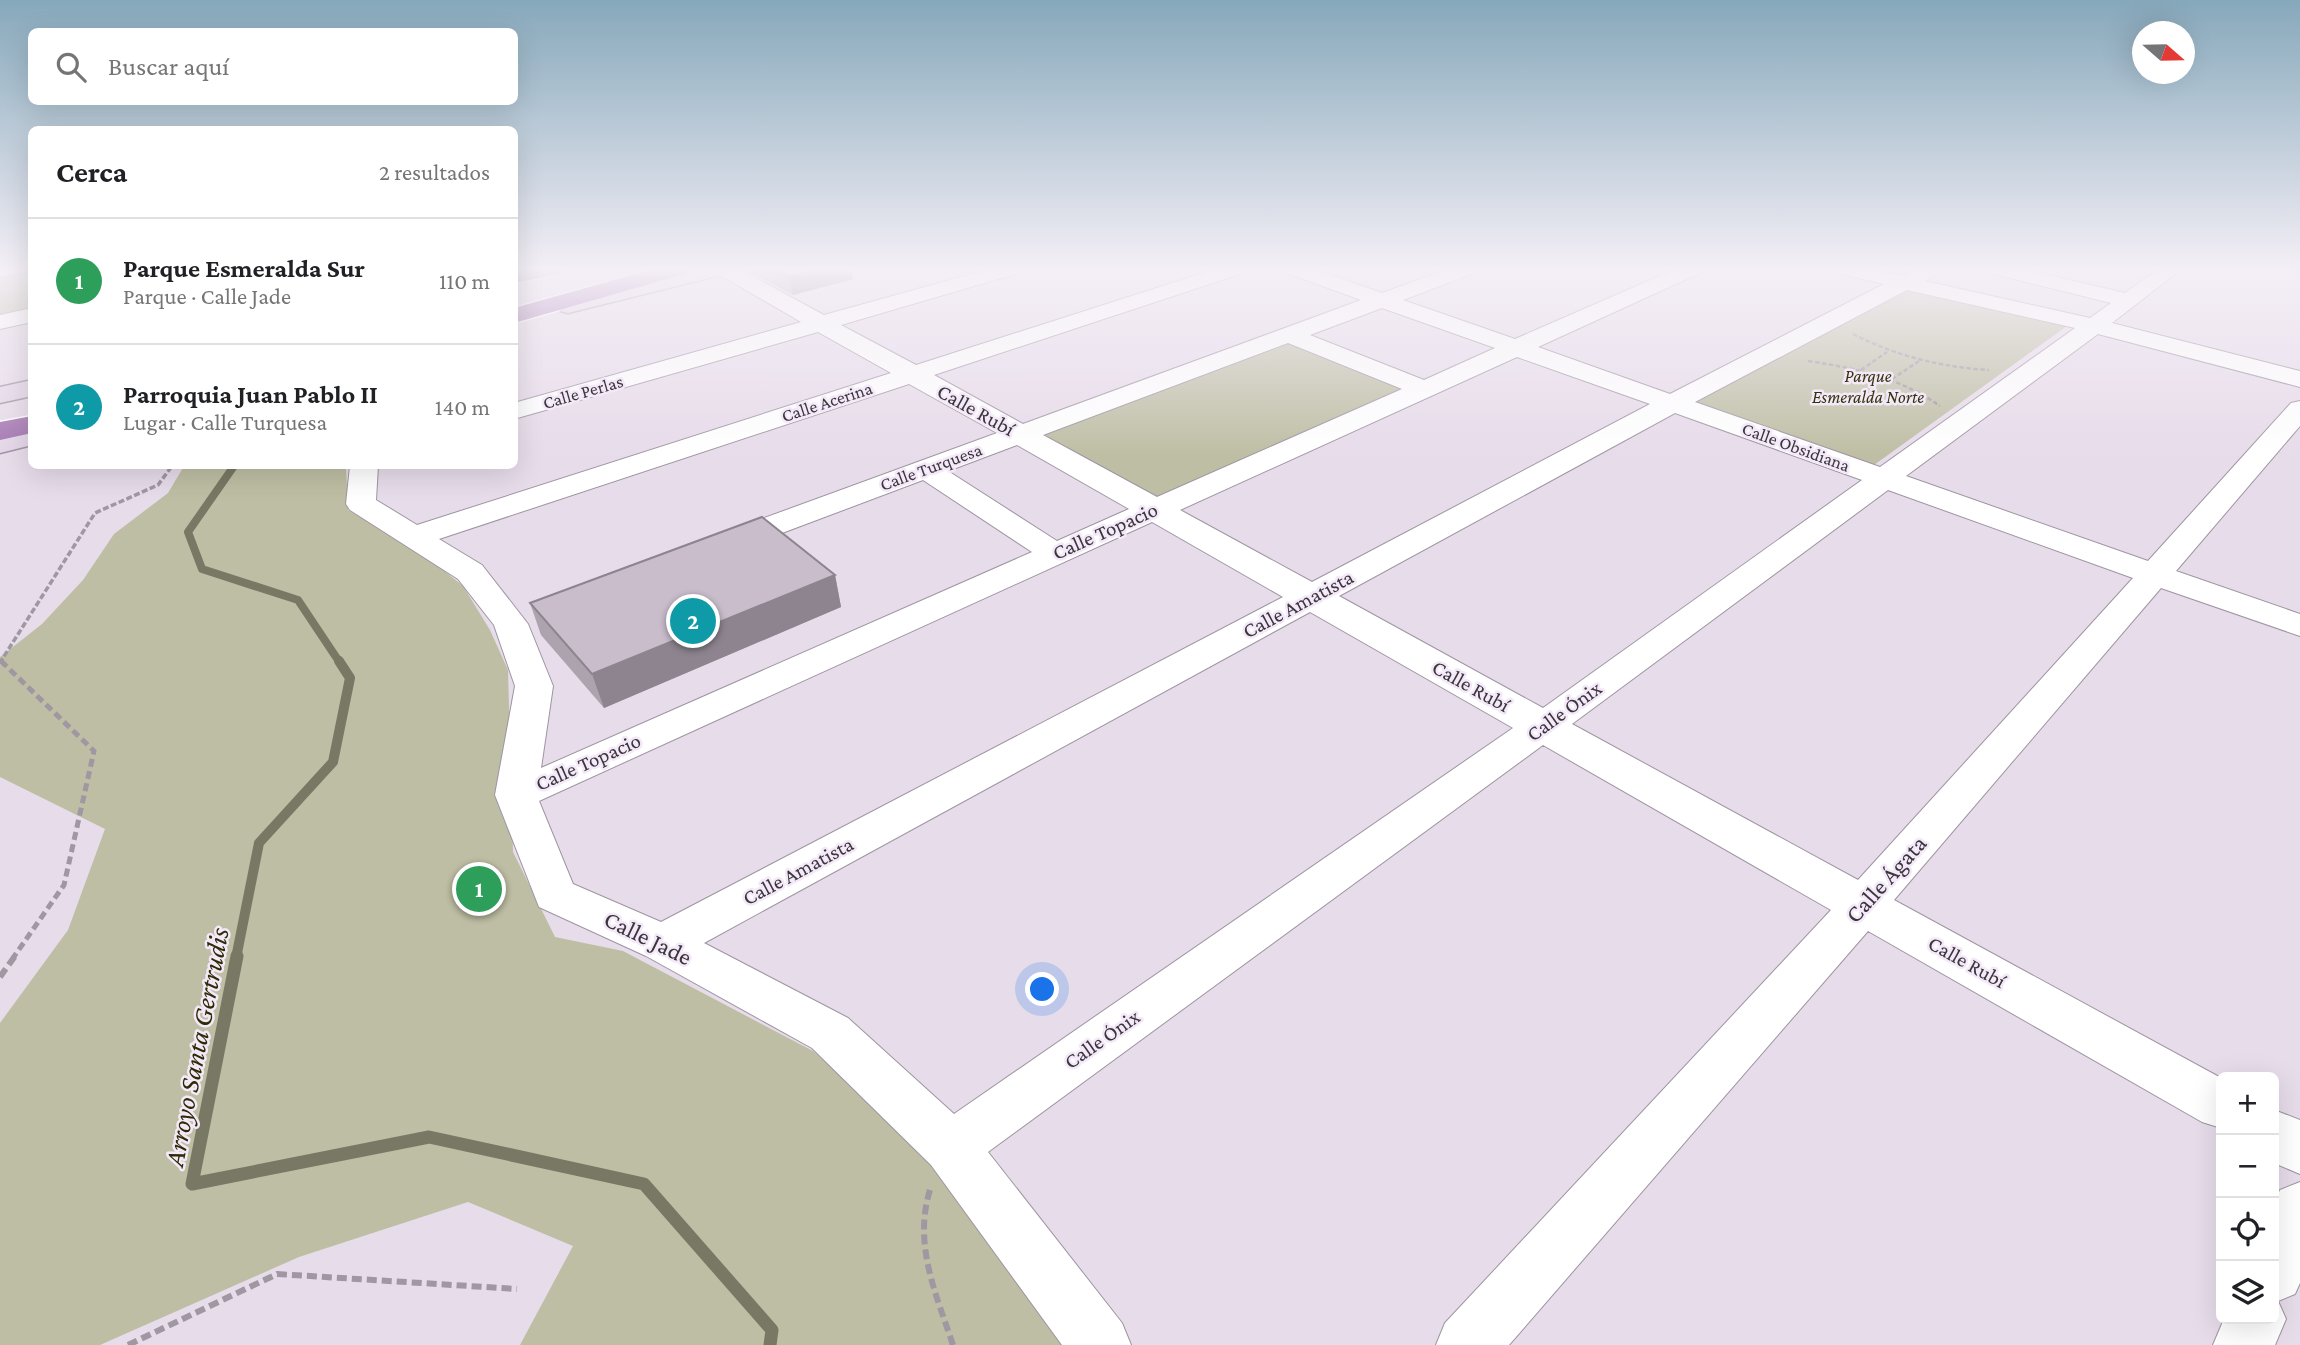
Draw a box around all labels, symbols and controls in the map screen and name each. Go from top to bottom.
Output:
north arrow [2132,21,2195,84]
search box [28,28,518,105]
icon: search [52,48,90,86]
text: Buscar aquí [108,52,229,81]
text: Cerca [56,155,127,188]
text: 2 resultados [379,159,490,185]
text: Parque Esmeralda Sur [123,254,365,283]
text: 1 [75,268,83,294]
text: 110 m [439,268,490,294]
text: Parque · Calle Jade [123,283,291,309]
park label: Parque Esmeralda Norte [1812,366,1924,407]
street label: Calle Perlas [541,371,625,413]
street label: Calle Acerina [779,378,875,426]
street label: Calle Rubí [933,379,1020,442]
text: Parroquia Juan Pablo II [123,380,378,409]
text: 2 [73,394,85,420]
text: 140 m [435,394,490,420]
text: Lugar · Calle Turquesa [123,409,327,435]
street label: Calle Obsidiana [1739,418,1853,476]
street label: Calle Turquesa [877,439,985,495]
street label: Calle Topacio [1049,497,1161,565]
street label: Calle Amatista [1238,565,1358,643]
pin: 2 [670,595,716,647]
street label: Calle Rubí [1428,655,1515,718]
street label: Calle Ónix [1522,676,1606,746]
street label: Calle Topacio [532,728,644,796]
street label: Calle Ágata [1840,830,1932,928]
street label: Calle Amatista [738,832,858,910]
pin: 1 [456,863,502,915]
street label: Calle Jade [600,905,696,970]
water label: Arroyo Santa Gertrudis [158,925,235,1171]
street label: Calle Rubí [1924,931,2011,994]
your location [1025,972,1059,1006]
street label: Calle Ónix [1060,1004,1145,1074]
map controls [2216,1072,2279,1324]
button: + [2216,1072,2279,1135]
button: − [2216,1135,2279,1198]
button: locate [2216,1198,2279,1261]
button: layers [2216,1261,2279,1324]

